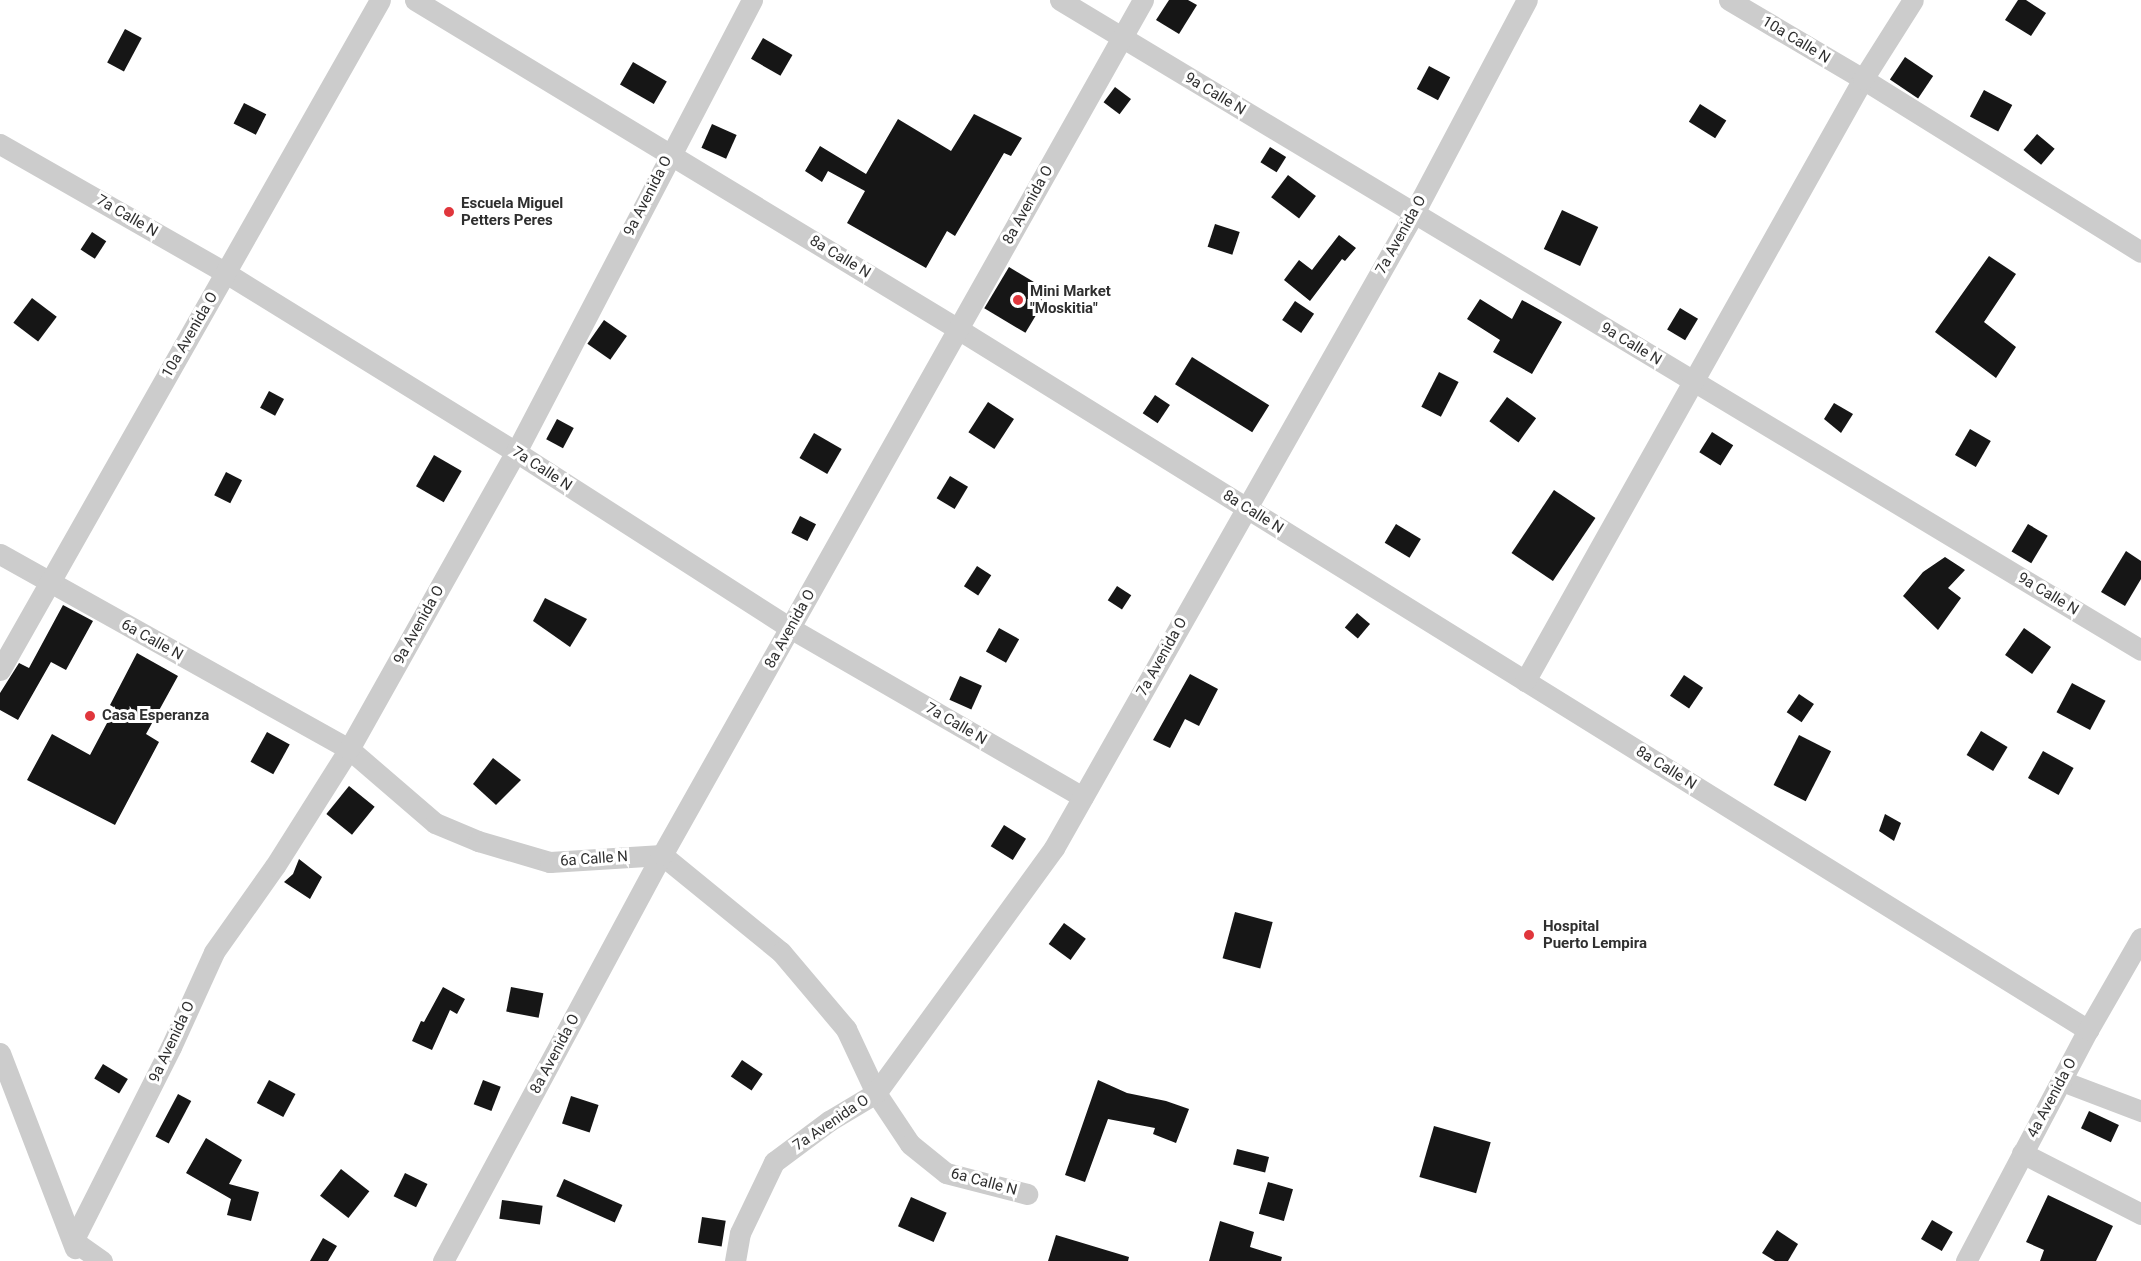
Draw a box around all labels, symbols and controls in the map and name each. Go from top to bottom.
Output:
street label: 10a Calle N [1759,13,1833,67]
street label: 9a Calle N [1181,69,1249,119]
street label: 9a Avenida O [620,153,676,239]
street label: 8a Avenida O [999,162,1057,248]
street label: 7a Calle N [93,191,161,241]
street label: 7a Avenida O [1372,192,1430,278]
place label: Escuela Miguel Petters Peres [461,194,563,229]
marker: Escuela Miguel Petters Peres [442,205,456,219]
street label: 8a Calle N [806,232,874,282]
place label: Mini Market "Moskitia" [1030,282,1111,317]
street label: 10a Avenida O [158,289,222,381]
marker: Mini Market "Moskitia" [1011,293,1025,307]
street label: 9a Calle N [1597,319,1665,369]
street label: 7a Calle N [509,443,575,495]
street label: 8a Calle N [1219,486,1287,538]
street label: 9a Calle N [2014,569,2082,619]
street label: 9a Avenida O [390,582,448,668]
street label: 8a Avenida O [761,586,819,672]
street label: 7a Avenida O [1133,614,1191,700]
street label: 6a Calle N [118,616,186,664]
street label: 7a Calle N [922,699,990,749]
place label: Casa Esperanza [102,707,209,725]
marker: Casa Esperanza [83,709,97,723]
street label: 8a Calle N [1632,742,1700,794]
street label: 6a Calle N [560,848,628,870]
place label: Hospital Puerto Lempira [1543,917,1647,952]
marker: Hospital Puerto Lempira [1520,926,1538,944]
street label: 9a Avenida O [145,999,199,1085]
street label: 8a Avenida O [527,1011,583,1097]
street label: 4a Avenida O [2024,1055,2080,1141]
street label: 7a Avenida O [790,1091,872,1155]
street label: 6a Calle N [949,1165,1019,1199]

